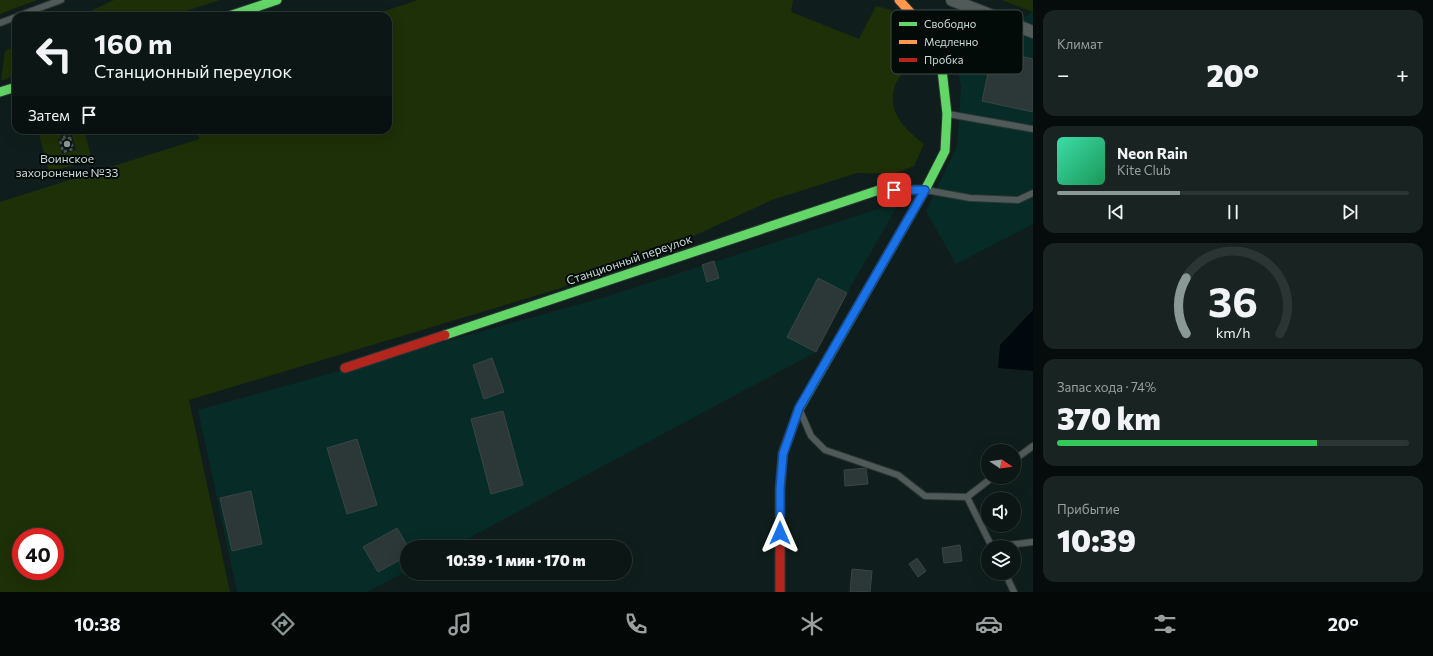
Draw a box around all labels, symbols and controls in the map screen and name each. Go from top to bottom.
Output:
legend [891,10,1023,74]
text: Свободно [924,17,977,30]
text: 160 m [94,26,172,60]
icon: left [28,28,80,80]
text: Медленно [924,35,979,48]
text: Климат [1057,36,1103,52]
text: Пробка [924,53,963,66]
text: 20° [1206,56,1259,93]
text: Станционный переулок [94,60,292,82]
text: − [1057,61,1070,88]
text: + [1396,61,1409,88]
icon: arrive [78,104,100,126]
text: Затем [28,106,70,124]
marker: Воинское захоронение №33 [62,139,72,149]
text: Neon Rain [1117,144,1188,162]
place label: Воинское захоронение №33 [16,151,119,179]
text: Kite Club [1117,162,1171,178]
pin [877,173,911,207]
icon: arrive [883,179,905,201]
icon: previous [1105,201,1127,223]
icon: pause [1222,201,1244,223]
icon: next [1339,201,1361,223]
street label: Станционный переулок [564,231,694,287]
text: 36 [1208,275,1258,326]
text: km/h [1216,323,1250,341]
text: Запас хода · 74% [1057,379,1156,395]
text: 370 km [1057,399,1161,436]
north arrow [981,444,1021,484]
map controls [981,444,1021,580]
button: sound [981,492,1021,532]
text: Прибытие [1057,501,1120,517]
position arrow [759,512,801,554]
text: 10:39 [1057,521,1136,558]
speed limit sign: 40 [12,528,64,580]
button: layers [981,540,1021,580]
text: 10:39 · 1 мин · 170 m [446,551,586,569]
icon: directions [269,610,297,638]
icon: music [446,610,474,638]
icon: phone [622,610,650,638]
icon: climate [798,610,826,638]
icon: car [975,610,1003,638]
icon: filters [1151,610,1179,638]
text: 10:38 [74,613,121,635]
text: 20° [1328,613,1359,635]

